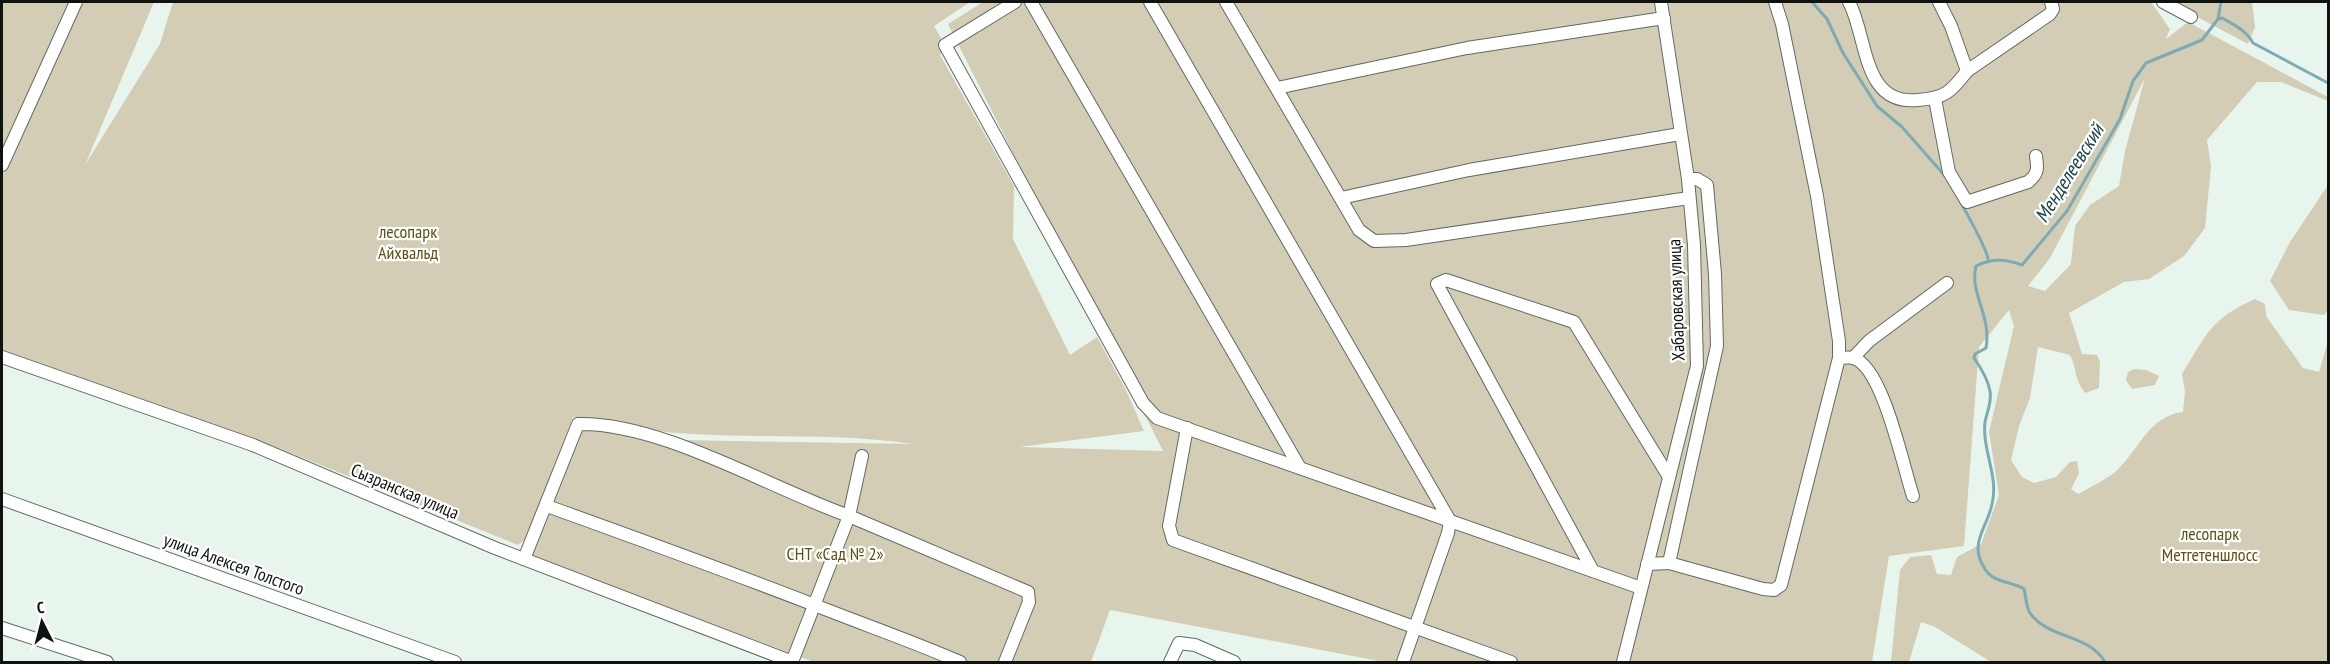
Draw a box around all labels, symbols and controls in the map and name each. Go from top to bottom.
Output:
water label: Менделеевский [2028,117,2111,227]
park label: лесопарк Айхвальд [378,220,438,264]
street label: Хабаровская улица [1662,239,1690,361]
street label: Сызранская улица [347,458,463,524]
park label: лесопарк Метгетеншлосс [2162,522,2259,566]
street label: улица Алексея Толстого [161,528,308,600]
park label: СНТ «Сад № 2» [786,542,884,565]
north arrow [12,592,72,652]
text: С [36,597,46,617]

